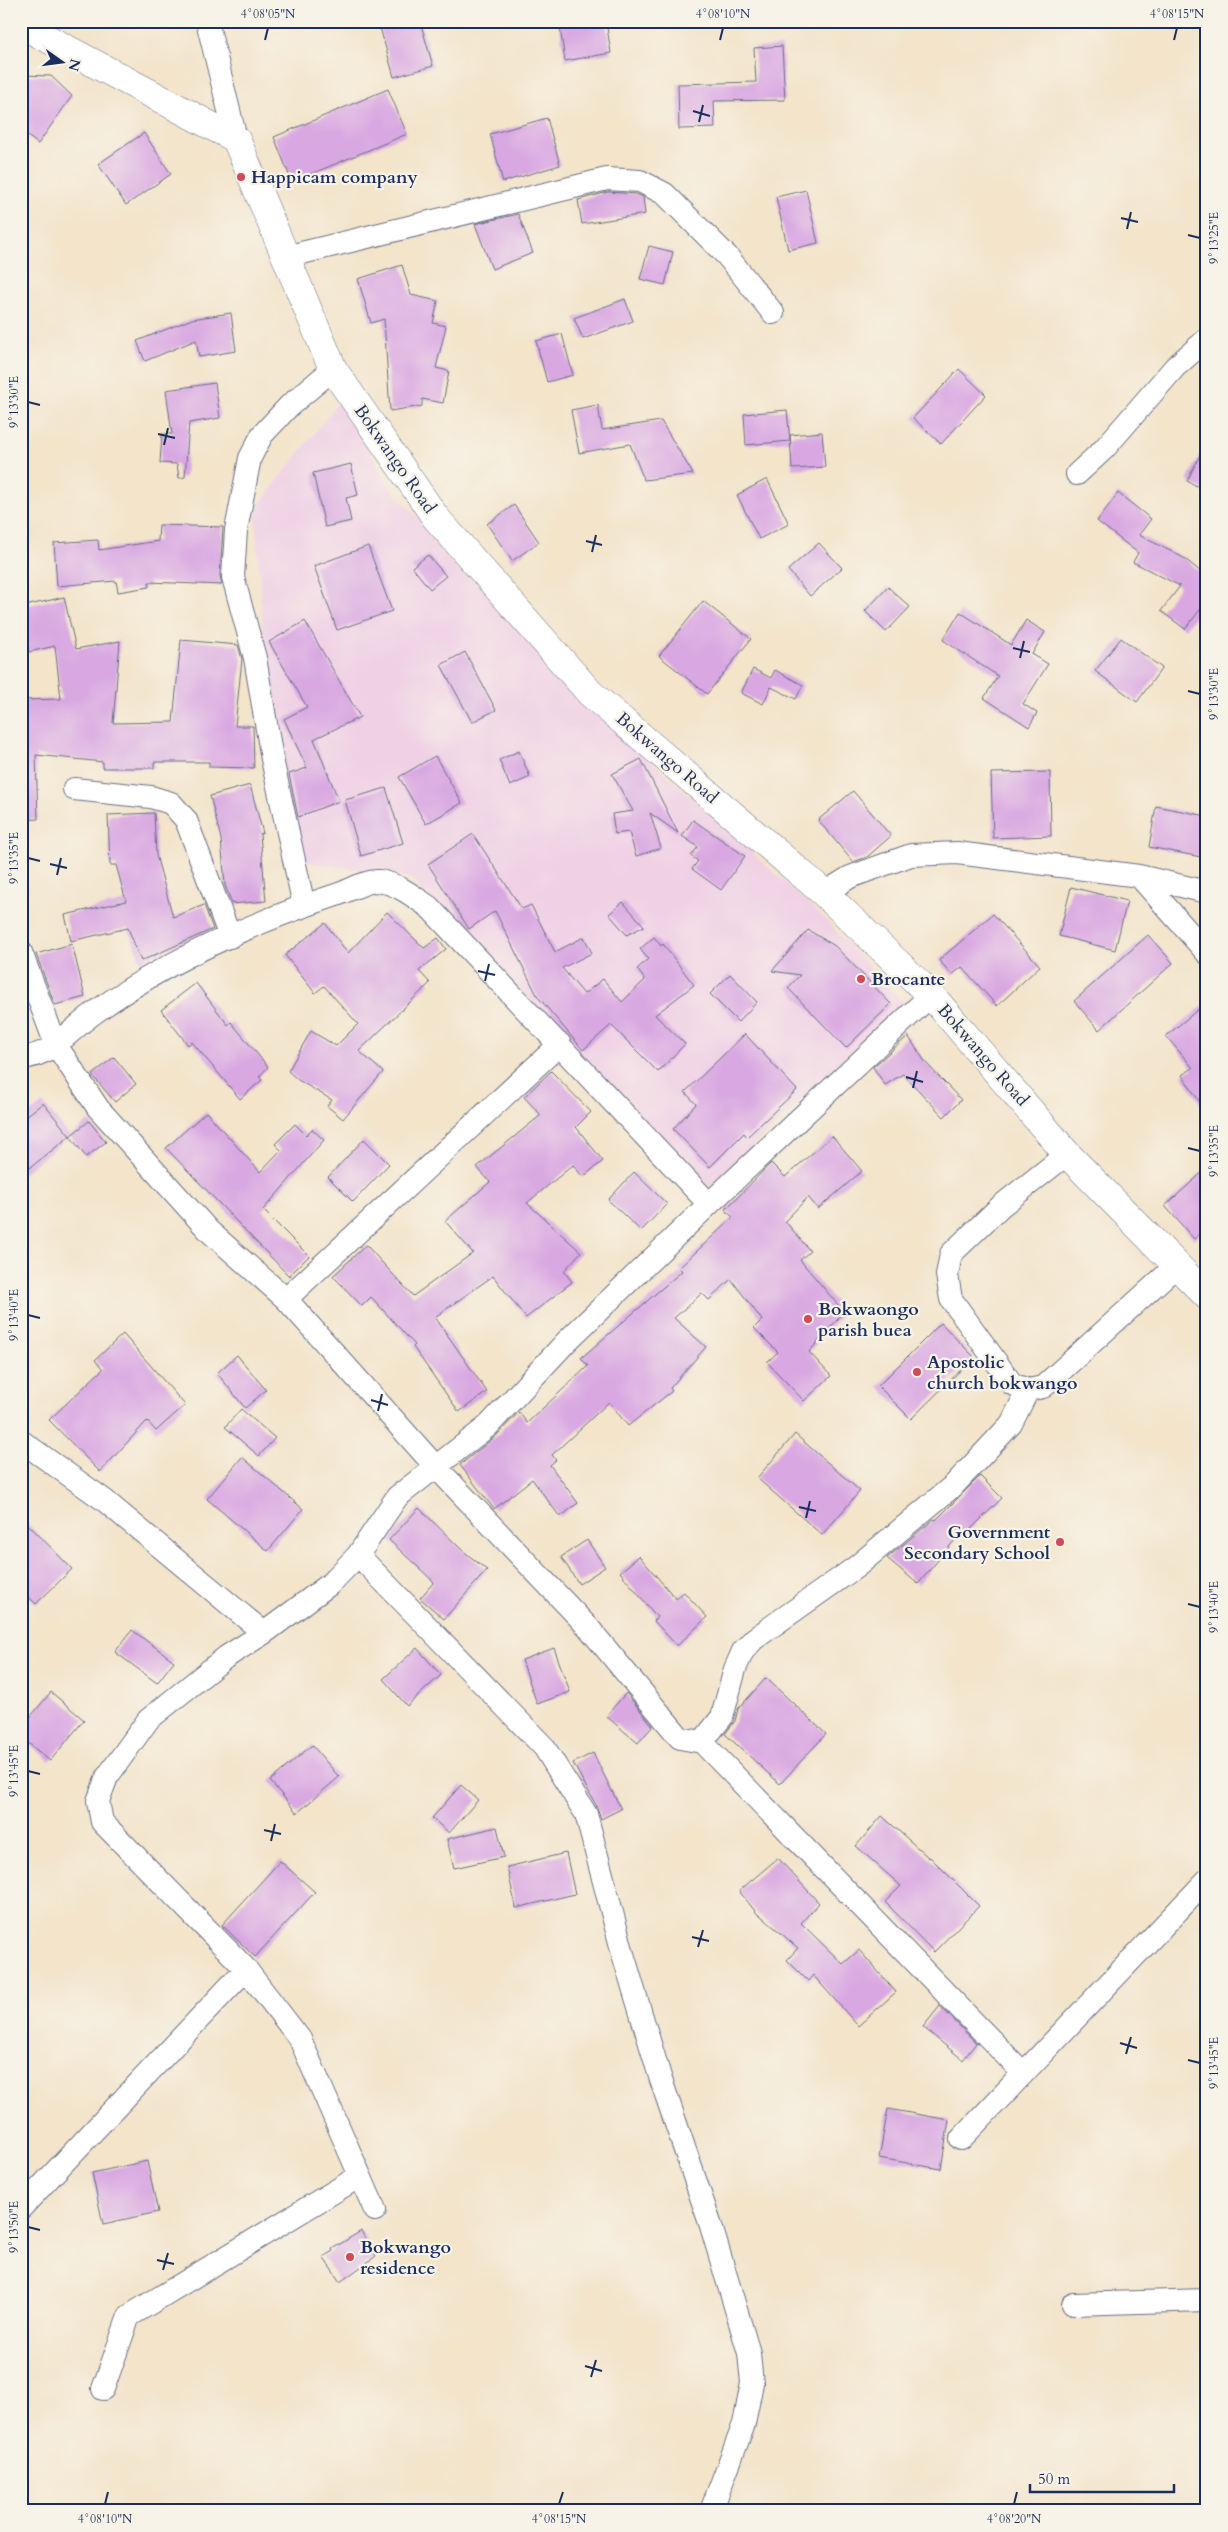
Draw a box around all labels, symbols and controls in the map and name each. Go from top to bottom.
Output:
text: 4°08'05"N [241,6,296,22]
text: 4°08'10"N [696,6,751,22]
text: 4°08'15"N [1150,6,1205,22]
north arrow [38,38,88,88]
text: N [63,57,85,73]
place label: Happicam company [251,165,419,190]
marker: Happicam company [235,171,247,183]
text: 9°13'25"E [1206,212,1222,264]
text: 9°13'30"E [6,376,22,428]
street label: Bokwango Road [348,399,442,519]
text: 9°13'30"E [1206,668,1222,720]
street label: Bokwango Road [610,706,724,810]
text: 9°13'35"E [6,832,22,884]
place label: Brocante [871,967,945,992]
marker: Brocante [855,973,867,985]
street label: Bokwango Road [931,998,1035,1112]
text: 9°13'35"E [1206,1125,1222,1177]
text: 9°13'40"E [6,1289,22,1341]
place label: Bokwaongo parish buea [818,1297,919,1343]
marker: Bokwaongo parish buea [802,1313,814,1325]
place label: Apostolic church bokwango [927,1350,1078,1396]
marker: Apostolic church bokwango [911,1366,923,1378]
place label: Government Secondary School [904,1520,1051,1566]
marker: Government Secondary School [1054,1536,1066,1548]
text: 9°13'40"E [1206,1581,1222,1633]
text: 9°13'45"E [6,1745,22,1797]
text: 9°13'45"E [1206,2037,1222,2089]
text: 9°13'50"E [6,2201,22,2253]
place label: Bokwango residence [360,2235,451,2281]
marker: Bokwango residence [344,2251,356,2263]
scale bar [1030,2462,1174,2494]
text: 50 m [1038,2469,1070,2489]
text: 4°08'10"N [78,2511,133,2527]
text: 4°08'15"N [532,2511,587,2527]
text: 4°08'20"N [987,2511,1042,2527]

